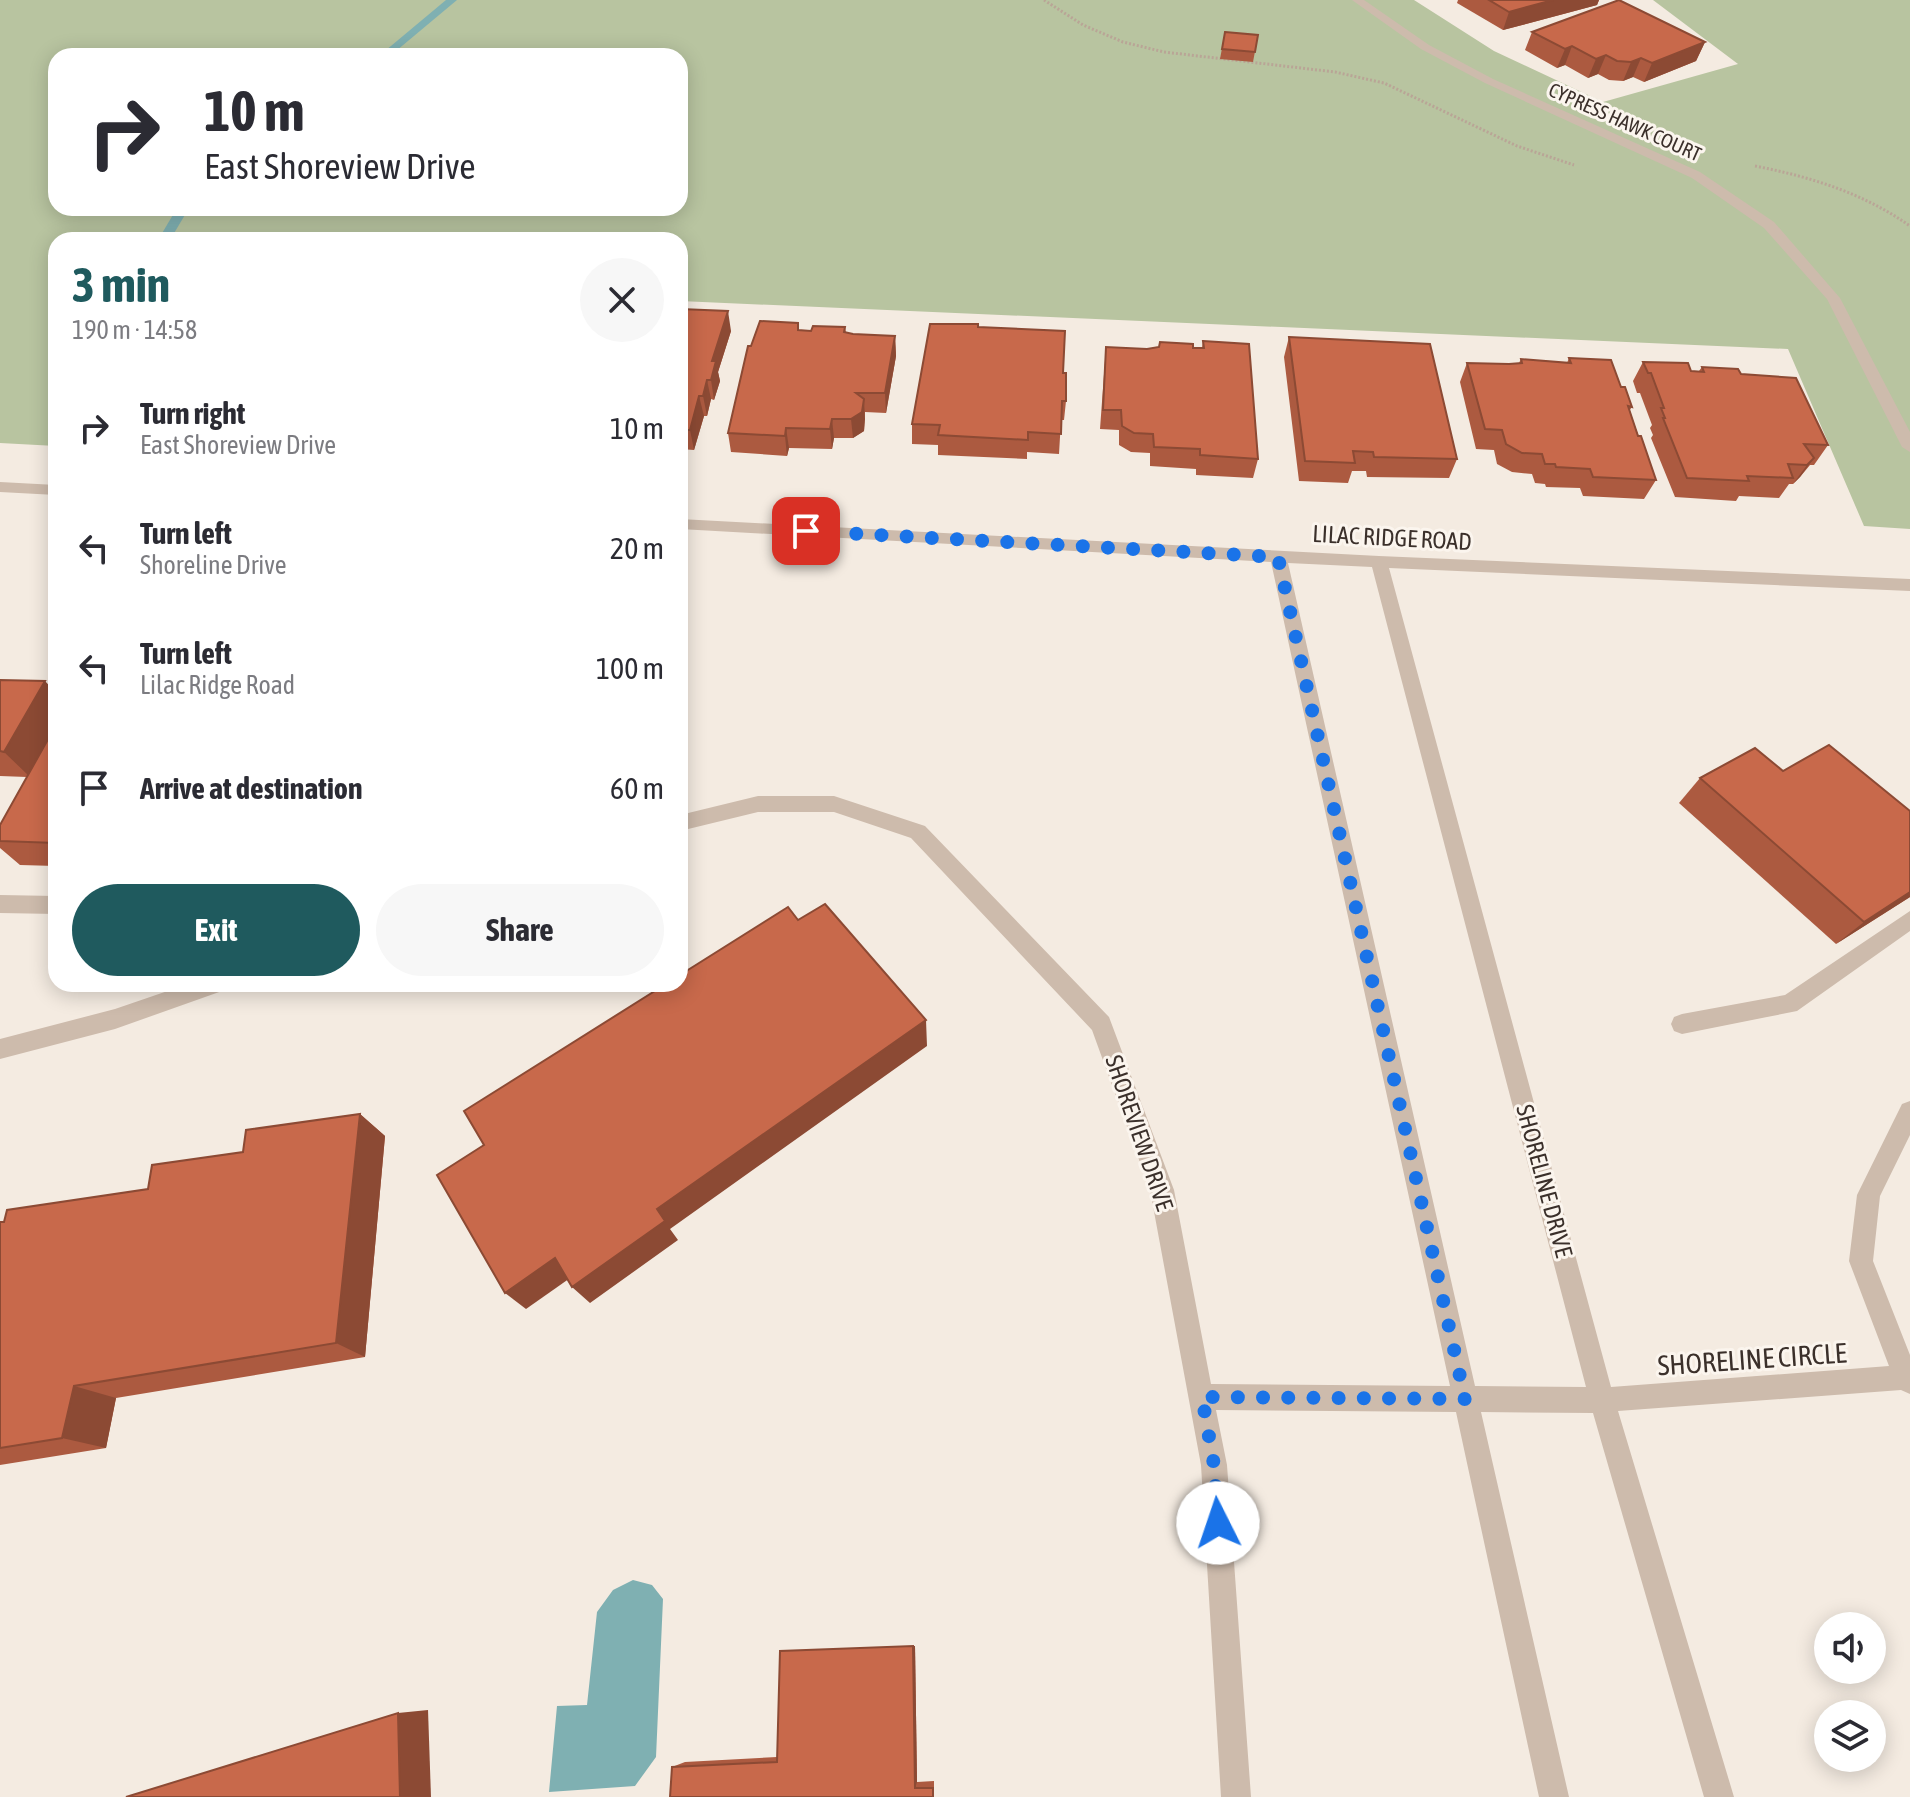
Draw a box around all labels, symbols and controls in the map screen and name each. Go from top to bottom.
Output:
street label: CYPRESS HAWK COURT [1545,78,1705,166]
text: 10 m [204,79,305,143]
icon: right [72,80,176,184]
text: East Shoreview Drive [204,145,476,187]
text: 3 min [72,257,170,312]
button: close [580,258,664,342]
text: 190 m · 14:58 [72,315,197,345]
text: Turn right [140,396,246,430]
icon: right [72,406,116,450]
text: 10 m [610,411,664,445]
text: East Shoreview Drive [140,430,336,460]
pin [772,497,840,565]
icon: arrive [784,509,828,553]
text: Turn left [140,516,232,550]
street label: LILAC RIDGE ROAD [1312,520,1472,555]
icon: left [72,526,116,570]
text: 20 m [610,531,664,565]
text: Shoreline Drive [140,550,287,580]
text: Turn left [140,636,232,670]
icon: left [72,646,116,690]
text: 100 m [596,651,664,685]
text: Lilac Ridge Road [140,670,295,700]
icon: arrive [72,766,116,810]
text: Arrive at destination [140,771,362,805]
text: 60 m [610,771,664,805]
button: Exit [72,884,360,976]
button: Share [376,884,664,976]
street label: SHOREVIEW DRIVE [1100,1052,1179,1214]
street label: SHORELINE DRIVE [1511,1102,1578,1260]
street label: SHORELINE CIRCLE [1656,1336,1848,1382]
position arrow [1176,1481,1260,1565]
map controls [1814,1612,1886,1772]
button: sound [1814,1612,1886,1684]
button: layers [1814,1700,1886,1772]

